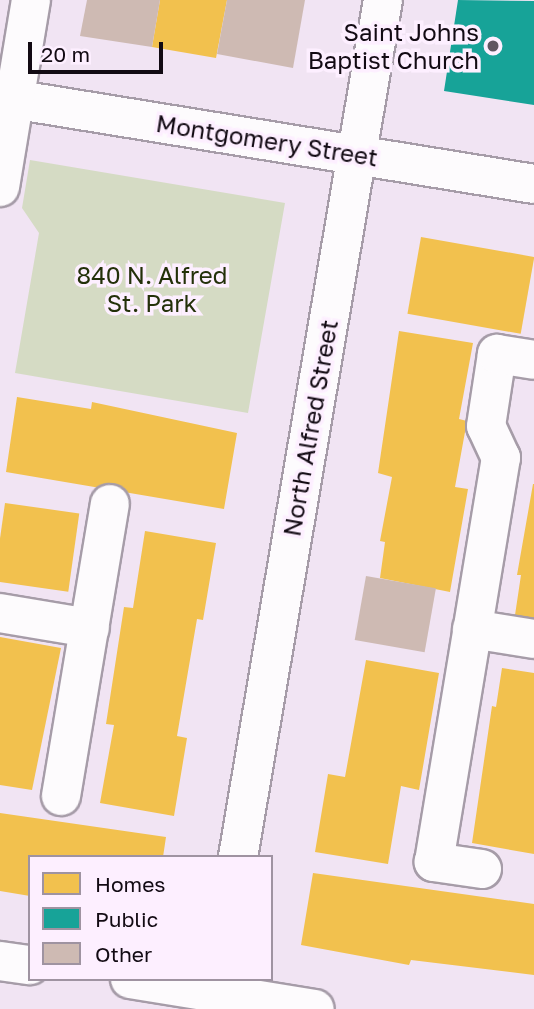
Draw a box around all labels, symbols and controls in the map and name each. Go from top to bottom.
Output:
place label: Saint Johns Baptist Church [308,18,479,74]
scale bar [32,28,166,72]
marker: Saint Johns Baptist Church [485,38,501,54]
text: 20 m [41,41,90,67]
street label: Montgomery Street [154,108,380,172]
park label: 840 N. Alfred St. Park [77,261,227,317]
street label: North Alfred Street [277,318,343,538]
legend [28,855,273,981]
text: Homes [95,871,165,897]
text: Public [95,906,158,932]
text: Other [95,941,152,967]

